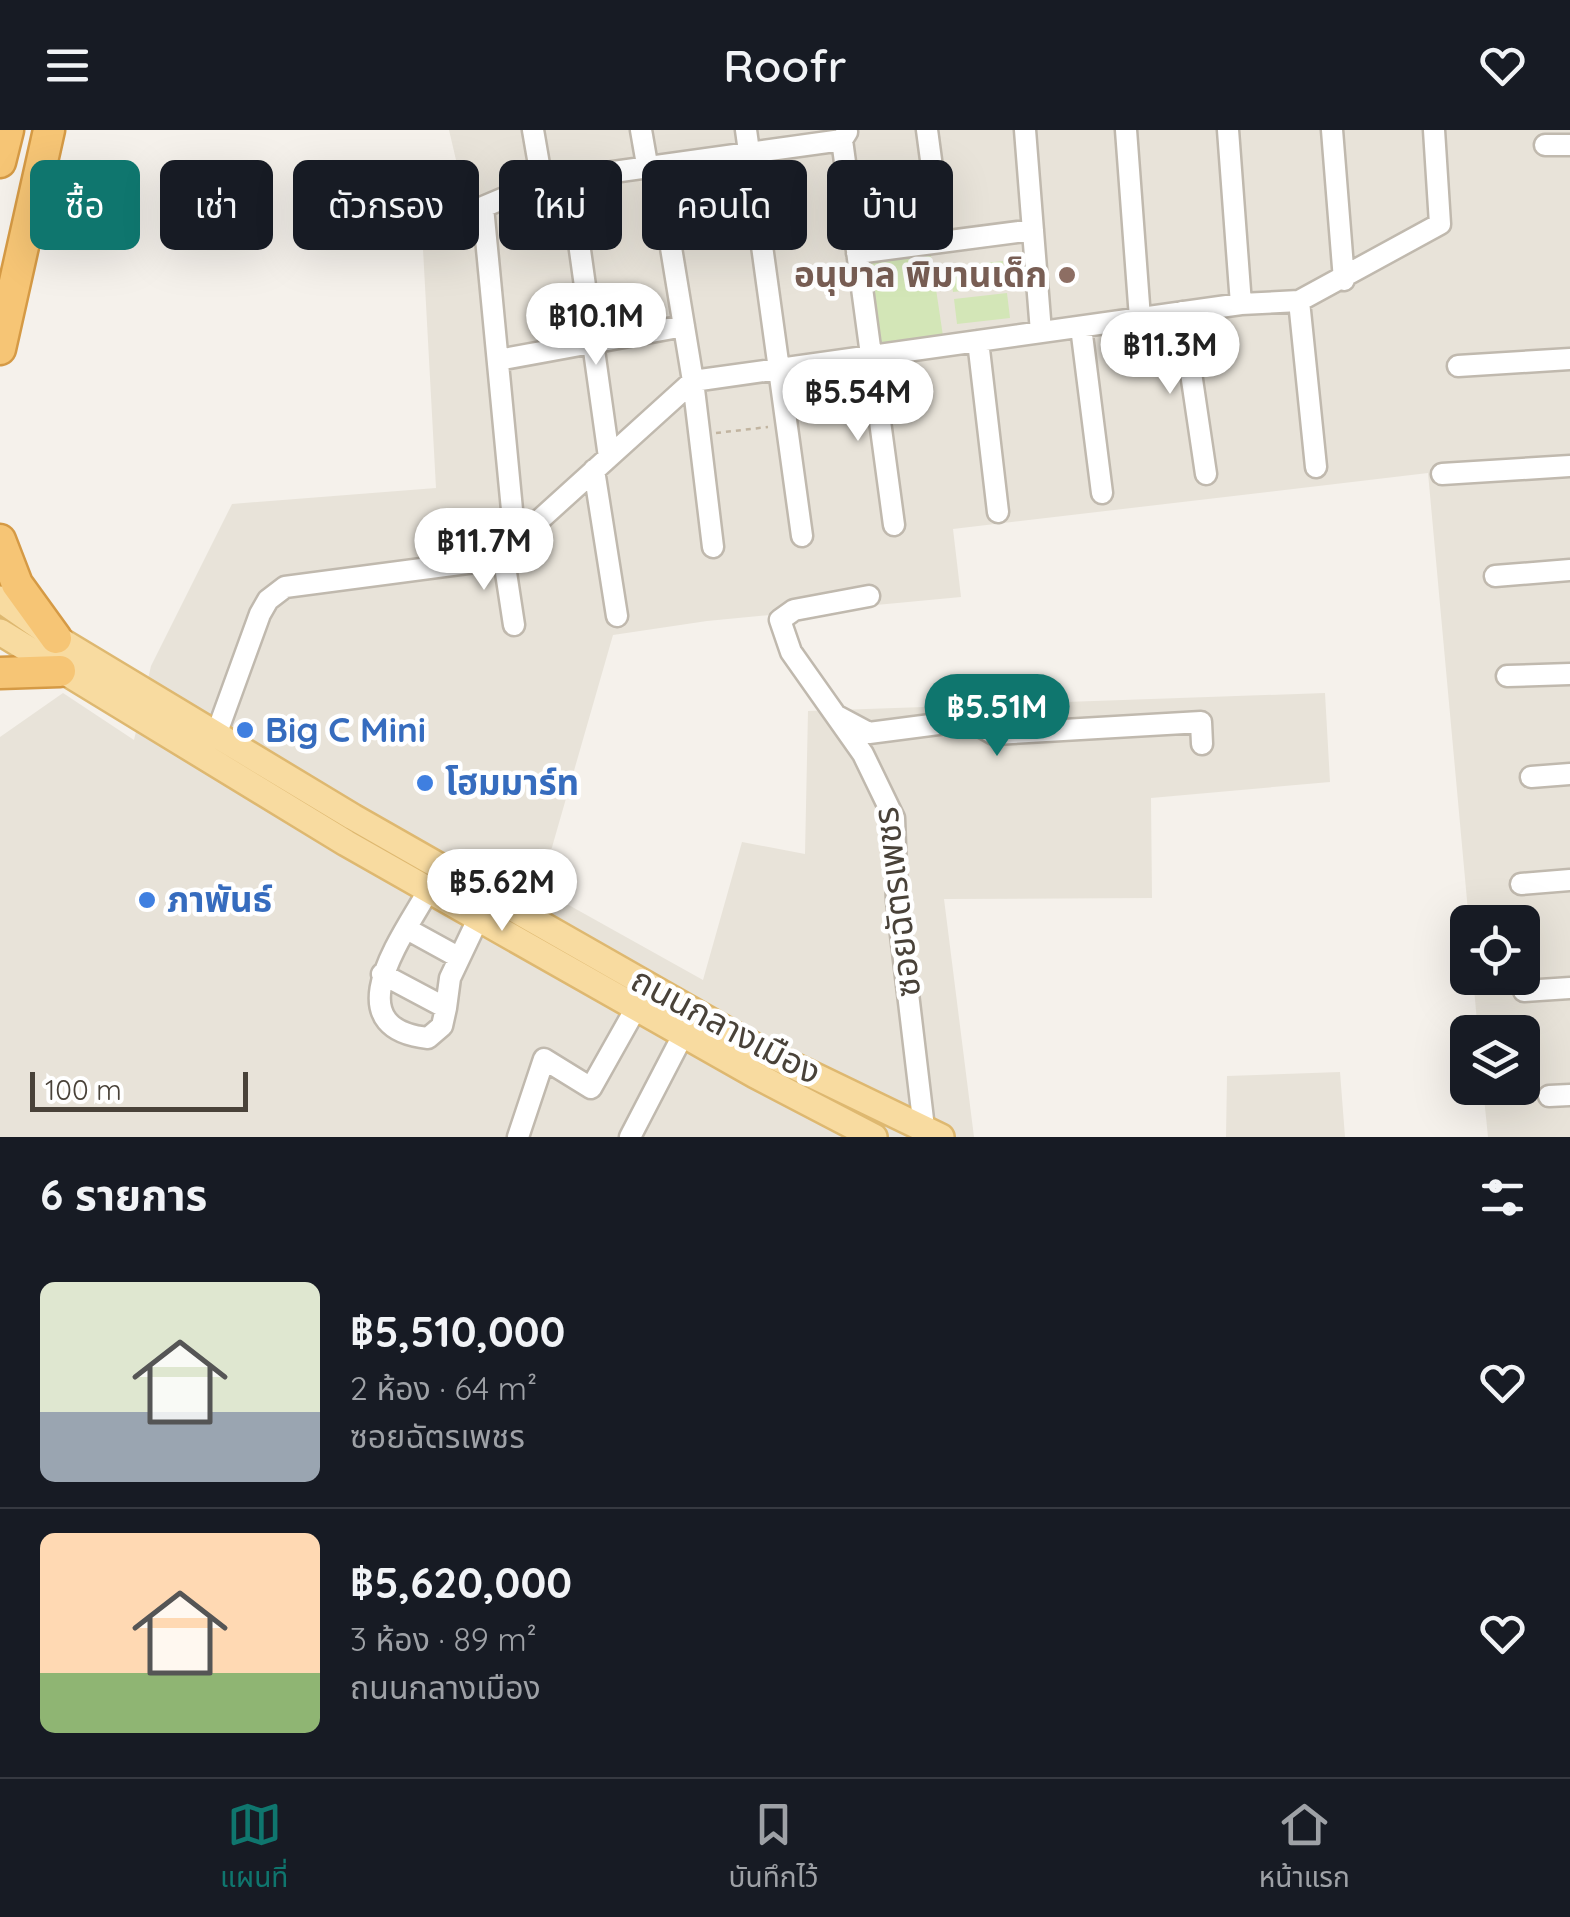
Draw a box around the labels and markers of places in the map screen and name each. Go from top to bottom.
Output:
place label: อนุบาล พิมานเด็ก [794,252,1047,296]
marker: อนุบาล พิมานเด็ก [1056,264,1078,286]
pin: ฿10.1M [515,283,677,368]
pin: ฿11.3M [1089,312,1251,397]
pin: ฿5.54M [777,359,939,444]
pin: ฿11.7M [403,508,565,593]
pin: ฿5.51M [916,674,1078,759]
place label: Big C Mini [265,707,426,751]
marker: Big C Mini [234,719,256,741]
place label: โฮมมาร์ท [445,760,579,804]
marker: โฮมมาร์ท [414,772,436,794]
pin: ฿5.62M [421,849,583,934]
place label: ภาพันธ์ [167,877,273,921]
marker: ภาพันธ์ [136,889,158,911]

